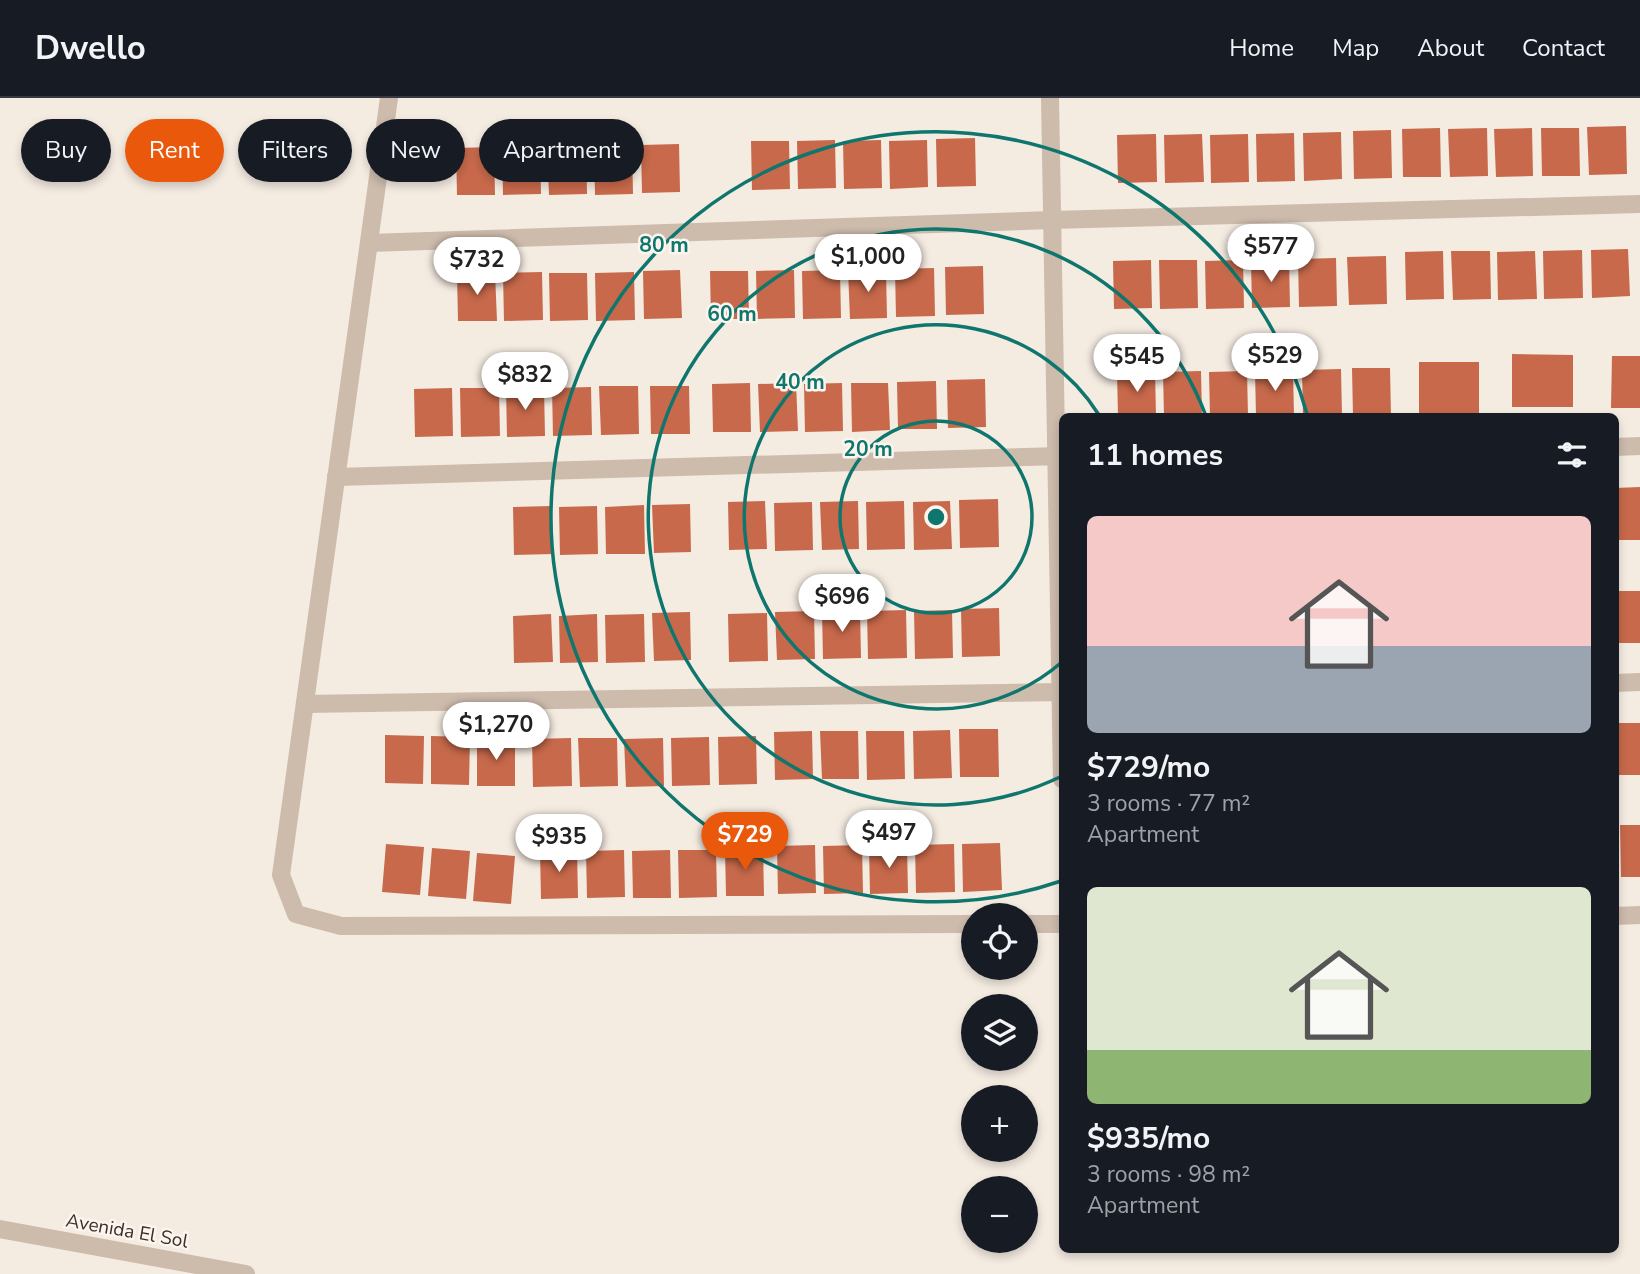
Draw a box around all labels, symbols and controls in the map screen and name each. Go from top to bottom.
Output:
text: Dwello [35,26,146,71]
text: Home [1229,32,1294,64]
text: Map [1332,32,1379,64]
text: About [1417,32,1484,64]
text: Contact [1522,32,1605,64]
chip: Buy [21,119,111,182]
chip: Rent [125,119,224,182]
chip: Filters [238,119,352,182]
chip: New [366,119,465,182]
chip: Apartment [479,119,644,182]
pin: $577 [1230,225,1312,284]
text: 80 m [639,231,689,259]
text: $577 [1243,231,1299,262]
pin: $1,000 [811,234,925,294]
pin: $732 [436,238,518,297]
text: $1,000 [831,241,905,272]
text: $732 [449,244,505,275]
text: 60 m [707,300,757,328]
pin: $545 [1096,334,1178,394]
pin: $529 [1234,334,1316,393]
text: $529 [1247,340,1303,371]
text: $545 [1109,341,1165,372]
pin: $832 [484,352,566,412]
text: $832 [497,359,553,390]
text: 40 m [775,368,825,396]
text: 20 m [843,435,893,463]
text: 11 homes [1087,435,1223,476]
icon: filters [1553,436,1591,474]
centre of rings [924,505,948,529]
icon: home [1276,561,1402,687]
pin: $696 [801,574,883,634]
text: $696 [814,581,870,612]
pin: $1,270 [439,702,553,762]
text: $1,270 [459,709,533,740]
text: $729/mo [1087,747,1210,788]
text: 3 rooms · 77 m² [1087,788,1250,819]
pin: $497 [848,810,930,870]
pin: $729 [704,812,786,872]
pin: $935 [518,814,600,874]
text: $497 [861,817,917,848]
text: $729 [717,819,773,850]
text: Apartment [1087,819,1199,850]
text: $935 [531,821,587,852]
map controls [961,903,1038,1253]
button: locate [961,903,1038,980]
icon: home [1276,932,1402,1058]
button: layers [961,994,1038,1071]
button: + [961,1085,1038,1162]
text: $935/mo [1087,1118,1210,1159]
text: 3 rooms · 98 m² [1087,1159,1250,1190]
button: − [961,1176,1038,1253]
text: Apartment [1087,1190,1199,1221]
street label: Avenida El Sol [64,1207,191,1255]

